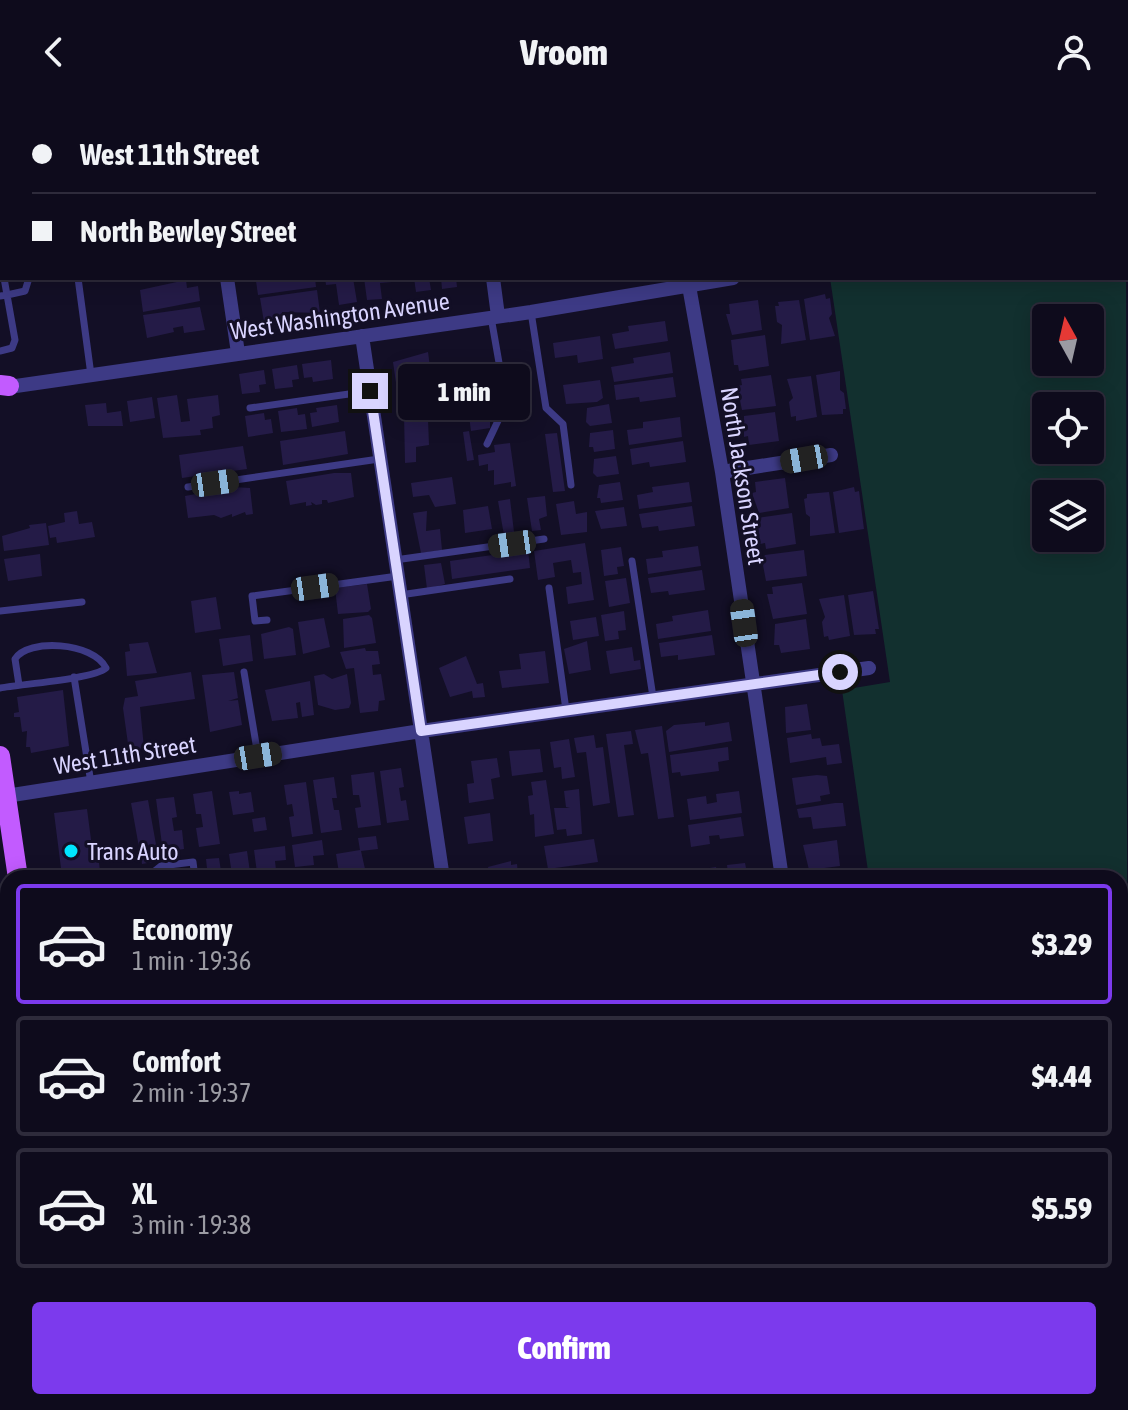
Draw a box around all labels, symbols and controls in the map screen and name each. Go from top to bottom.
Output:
icon: back [32,30,76,74]
icon: person [1052,30,1096,74]
text: Vroom [520,31,608,73]
text: West 11th Street [80,137,259,171]
text: North Bewley Street [80,214,296,248]
street label: West Washington Avenue [229,287,451,345]
north arrow [1032,304,1104,376]
map controls [1032,304,1104,552]
callout: 1 min [398,363,530,419]
route end [352,373,388,409]
text: 1 min [437,377,491,407]
street label: North Jackson Street [716,385,770,567]
button: locate [1032,392,1104,464]
car [778,443,830,475]
car [190,468,240,498]
button: layers [1032,480,1104,552]
car [487,529,537,559]
car [290,572,340,602]
car [729,598,759,648]
route start [822,654,858,690]
street label: West 11th Street [52,730,198,780]
car [232,740,284,772]
place label: Trans Auto [87,838,179,865]
marker: Trans Auto [62,842,80,860]
icon: car [36,908,108,980]
text: Economy [132,912,233,946]
text: $3.29 [1032,927,1092,961]
text: 1 min · 19:36 [132,946,251,976]
icon: car [36,1040,108,1112]
text: Comfort [132,1044,221,1078]
text: $4.44 [1032,1059,1092,1093]
text: 2 min · 19:37 [132,1078,251,1108]
icon: car [36,1172,108,1244]
text: XL [132,1176,157,1210]
text: $5.59 [1032,1191,1092,1225]
text: 3 min · 19:38 [132,1210,251,1240]
button: Confirm [32,1302,1096,1394]

